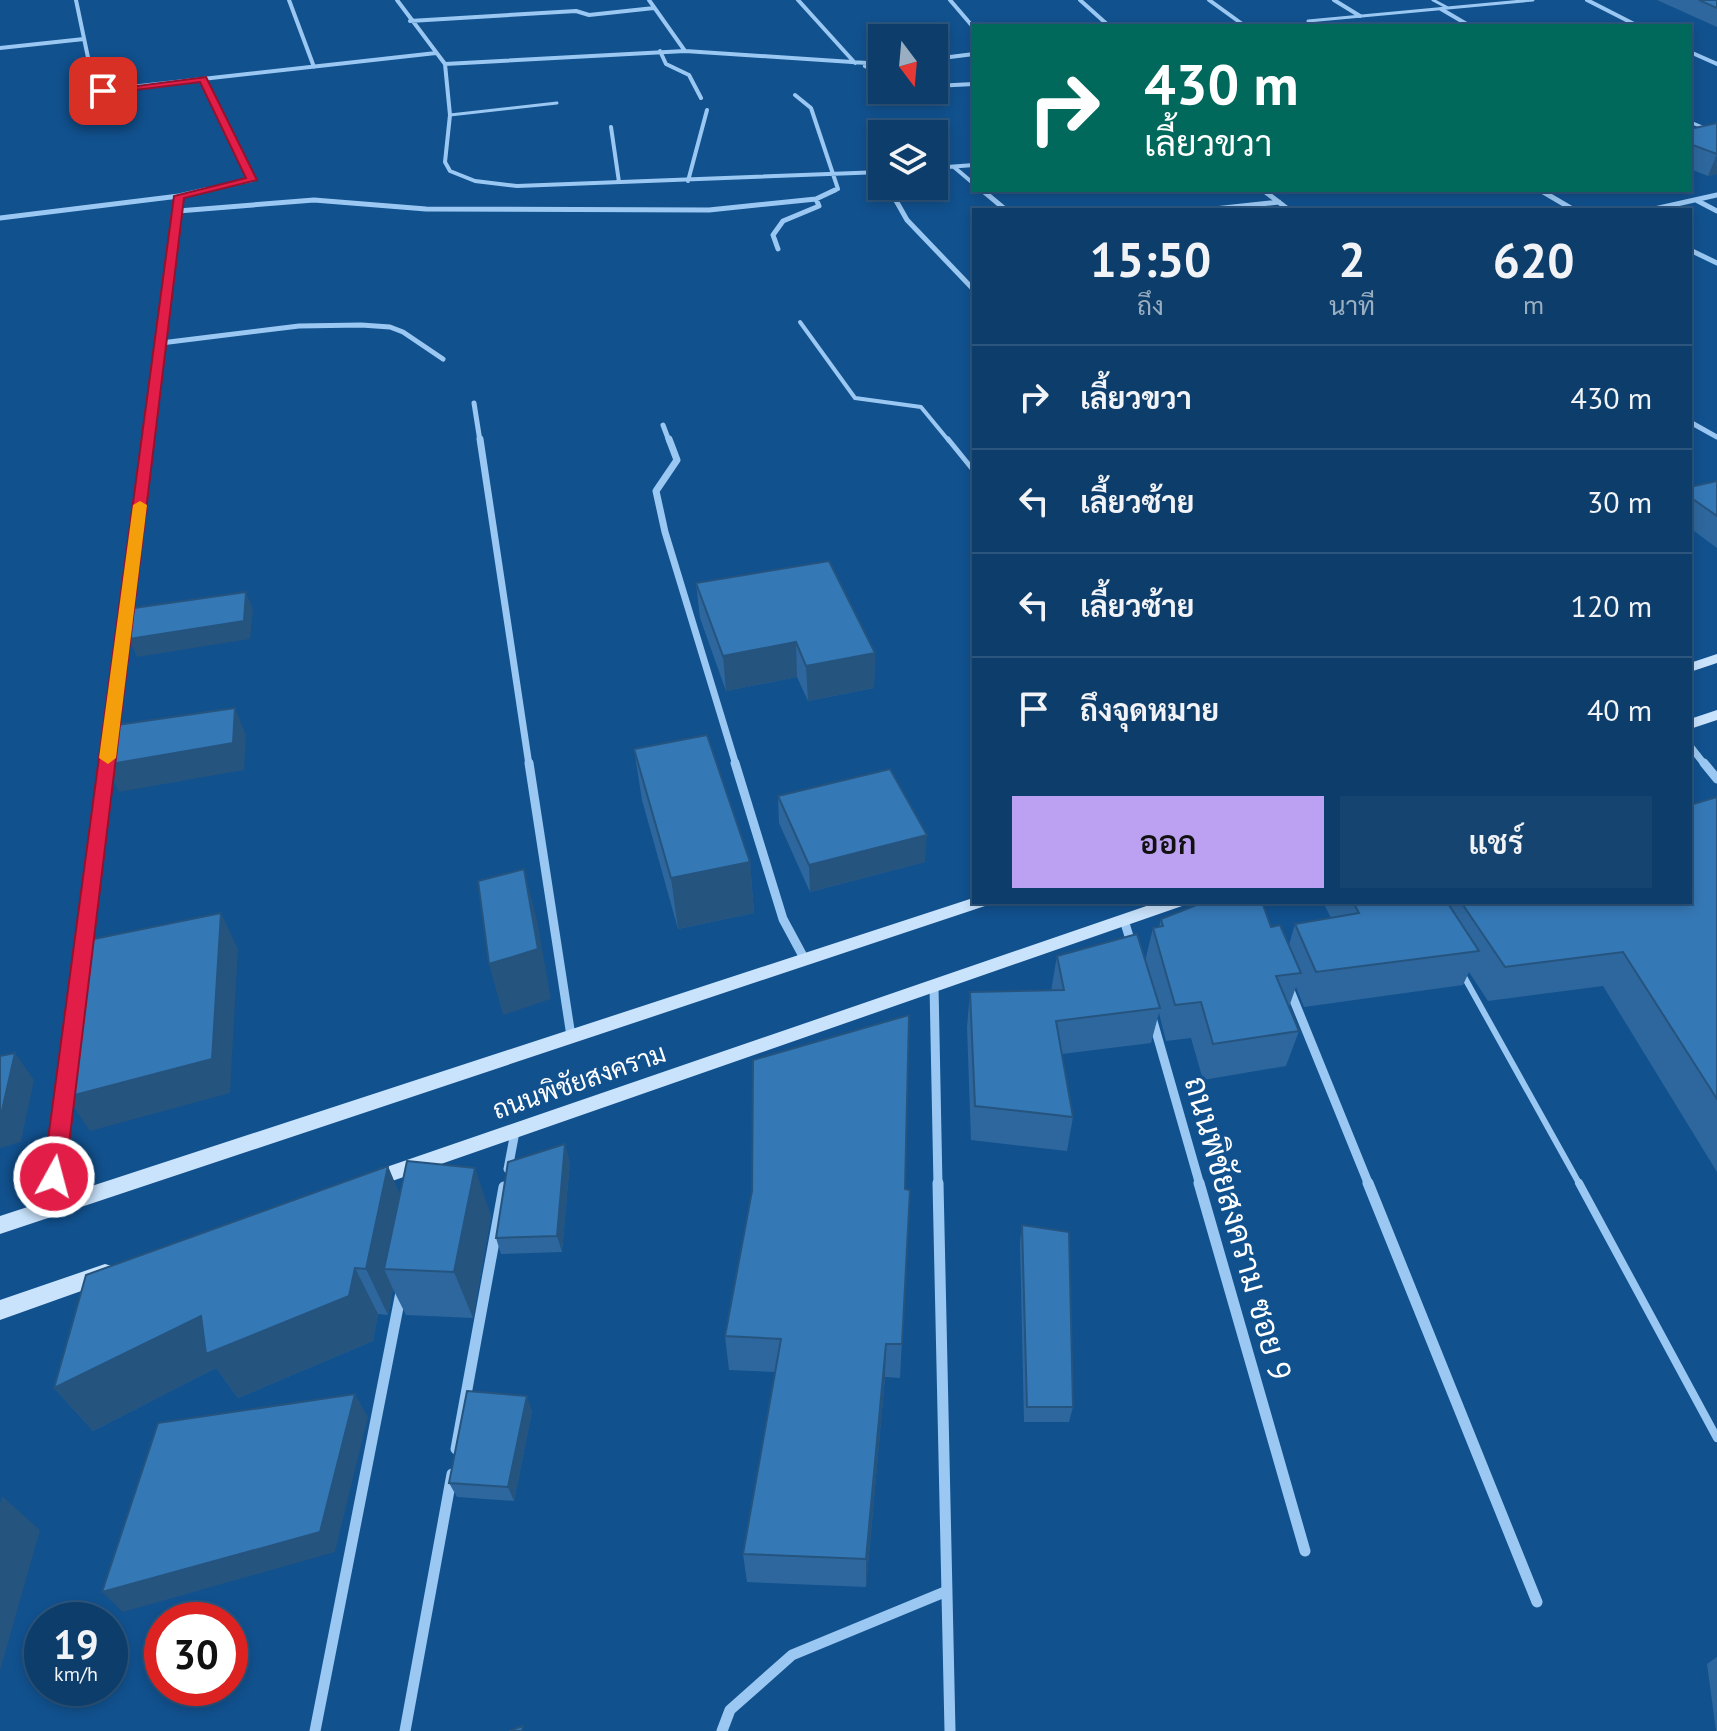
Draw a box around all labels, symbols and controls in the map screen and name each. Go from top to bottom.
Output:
north arrow [868,24,948,104]
map controls [868,24,948,200]
text: 430 m [1144,48,1299,120]
icon: right [1012,56,1116,160]
pin [69,57,137,125]
icon: arrive [81,69,125,113]
text: เลี้ยวขวา [1144,119,1272,166]
button: layers [868,120,948,200]
text: 15:50 [1090,228,1211,290]
text: 2 [1338,228,1366,290]
text: 620 [1493,229,1574,291]
text: m [1523,288,1544,321]
text: ถึง [1137,289,1164,322]
text: นาที [1329,289,1375,322]
icon: right [1012,375,1056,419]
text: เลี้ยวขวา [1080,378,1192,417]
text: 430 m [1571,378,1652,417]
icon: left [1012,479,1056,523]
text: เลี้ยวซ้าย [1080,482,1194,521]
text: 30 m [1587,482,1652,521]
icon: left [1012,583,1056,627]
text: เลี้ยวซ้าย [1080,586,1194,625]
text: 120 m [1571,586,1652,625]
icon: arrive [1012,687,1056,731]
text: ถึงจุดหมาย [1080,690,1219,729]
text: 40 m [1587,690,1652,729]
button: ออก [1012,796,1324,888]
button: แชร์ [1340,796,1652,888]
street label: ถนนพิชัยสงคราม [488,1036,670,1126]
street label: ถนนพิชัยสงคราม ซอย 9 [1175,1071,1303,1385]
position arrow [12,1135,96,1219]
speed limit sign: 30 [144,1602,248,1706]
text: 19 [53,1618,99,1670]
text: km/h [54,1661,98,1687]

